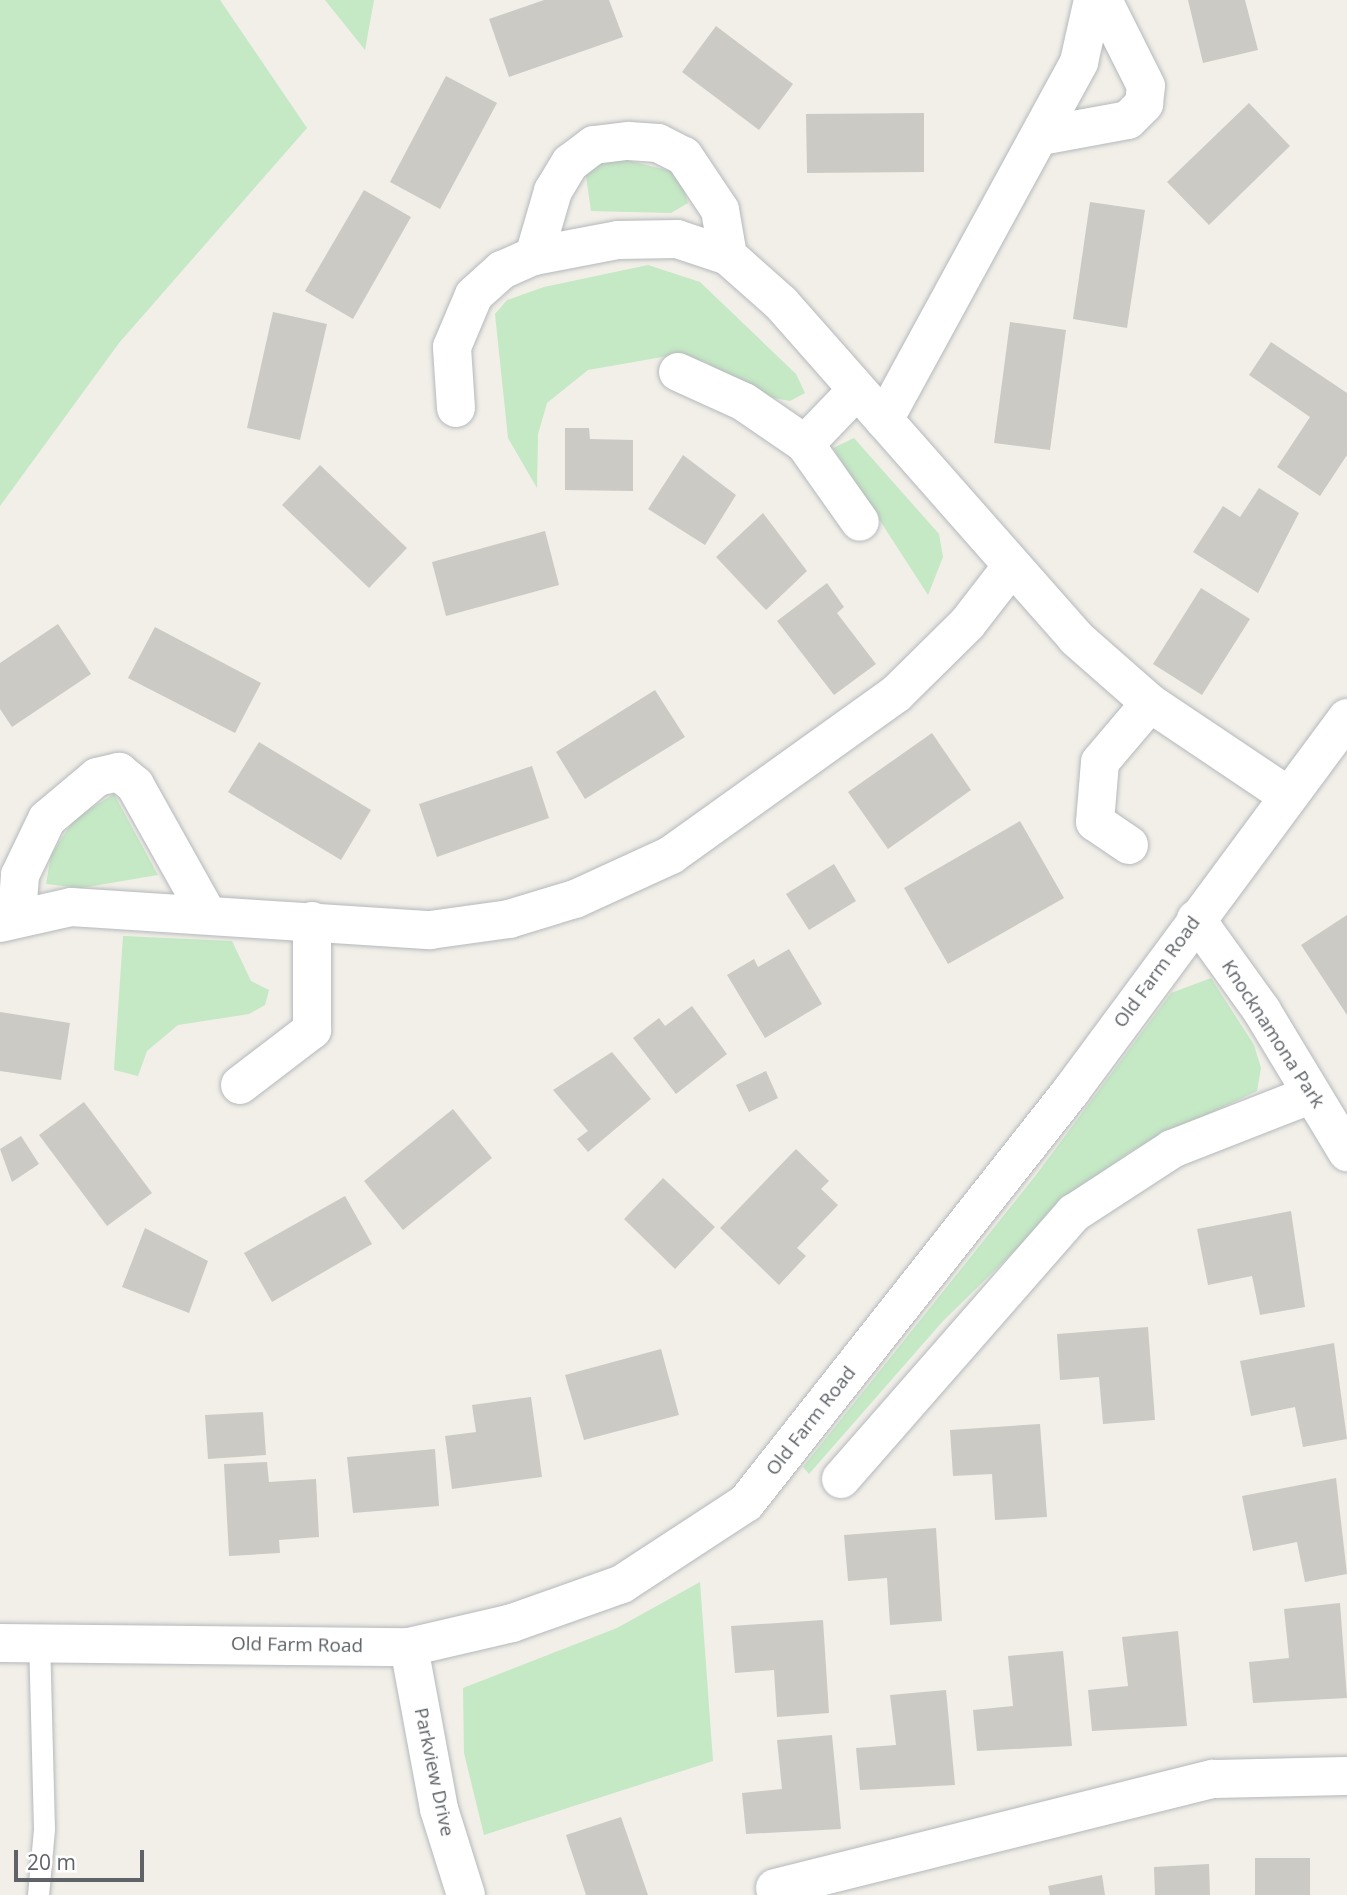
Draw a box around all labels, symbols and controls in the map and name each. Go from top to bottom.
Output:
street label: Old Farm Road [1109,912,1205,1032]
street label: Knocknamona Park [1217,956,1329,1112]
street label: Old Farm Road [761,1362,861,1480]
street label: Old Farm Road [231,1632,363,1658]
street label: Parkview Drive [409,1706,459,1838]
scale bar [18,1836,147,1880]
text: 20 m [27,1848,76,1876]

